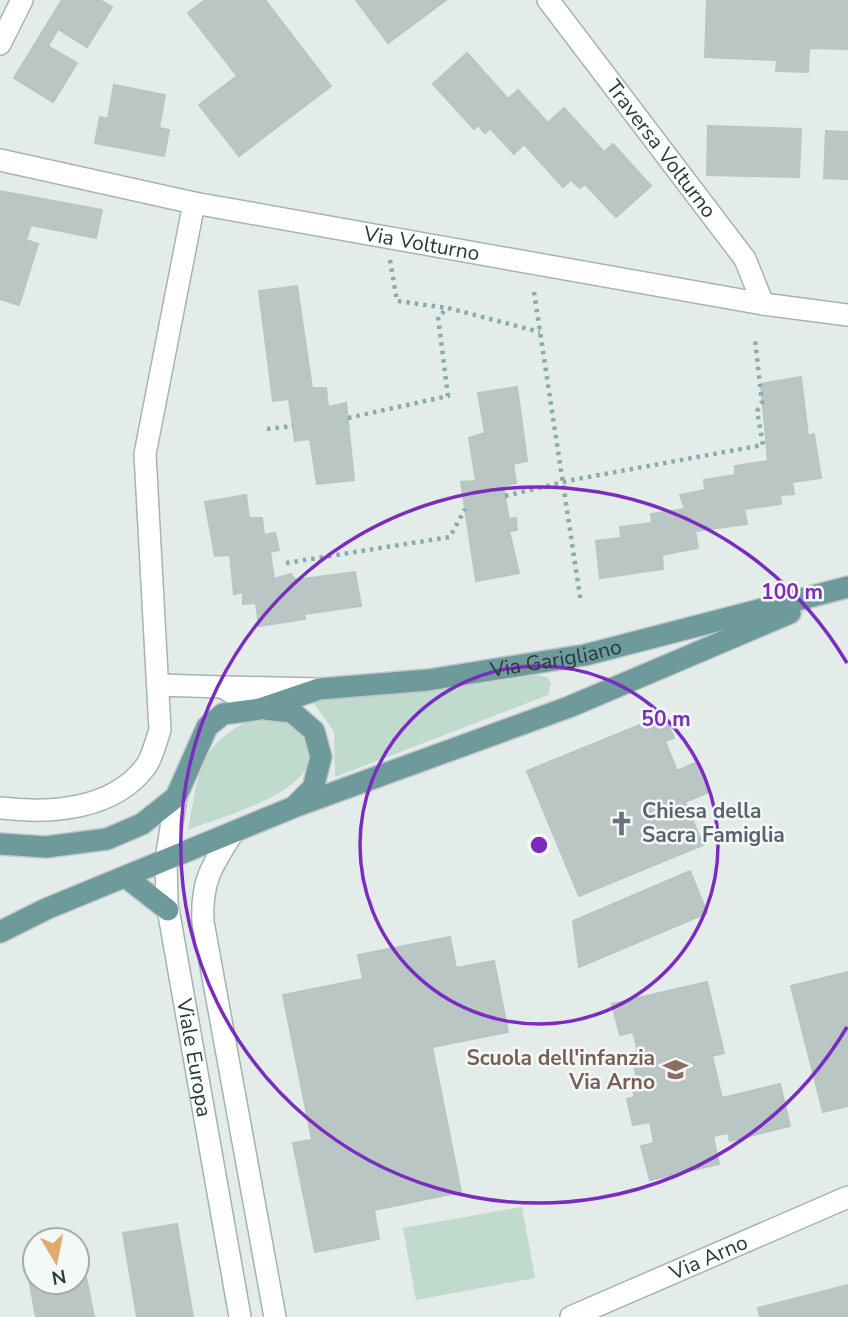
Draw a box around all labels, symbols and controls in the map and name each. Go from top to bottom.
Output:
street label: Traversa Volturno [600,74,723,224]
street label: Via Volturno [361,219,482,267]
text: 100 m [761,578,823,606]
street label: Via Garigliano [487,632,624,684]
text: 50 m [641,705,691,733]
place label: Chiesa della Sacra Famiglia [642,797,785,849]
church icon: Chiesa della Sacra Famiglia [608,809,636,837]
centre of rings [527,833,551,857]
street label: Viale Europa [170,995,218,1119]
place label: Scuola dell'infanzia Via Arno [466,1044,655,1096]
school or university icon: Scuola dell'infanzia Via Arno [661,1056,689,1084]
north arrow [21,1226,91,1296]
street label: Via Arno [664,1228,752,1287]
text: N [50,1263,68,1291]

